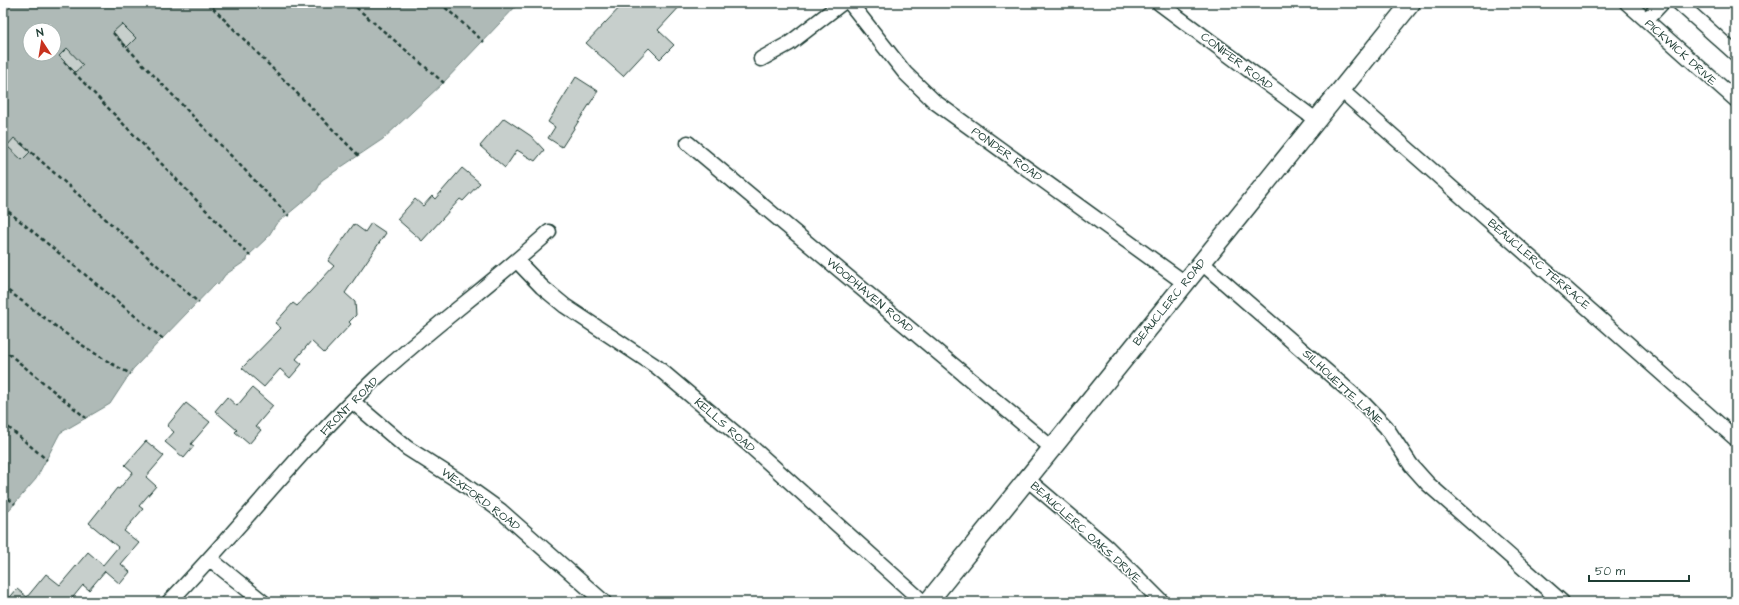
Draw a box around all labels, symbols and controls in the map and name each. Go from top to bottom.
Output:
street label: PICKWICK DRIVE [1641,15,1720,89]
north arrow [22,22,62,62]
text: N [35,25,45,41]
street label: CONIFER ROAD [1197,29,1277,94]
street label: PONDER ROAD [968,123,1046,186]
street label: BEAUCLERC TERRACE [1484,215,1594,314]
street label: WOODHAVEN ROAD [822,254,917,337]
street label: BEAUCLERC ROAD [1129,255,1210,350]
street label: SILHOUETTE LANE [1299,346,1387,429]
street label: FRONT ROAD [316,373,383,440]
street label: KELLS ROAD [691,394,759,457]
street label: WEXFORD ROAD [438,464,524,535]
street label: BEAUCLERC OAKS DRIVE [1026,478,1145,587]
scale bar [1589,557,1689,583]
text: 50 m [1595,563,1626,580]

